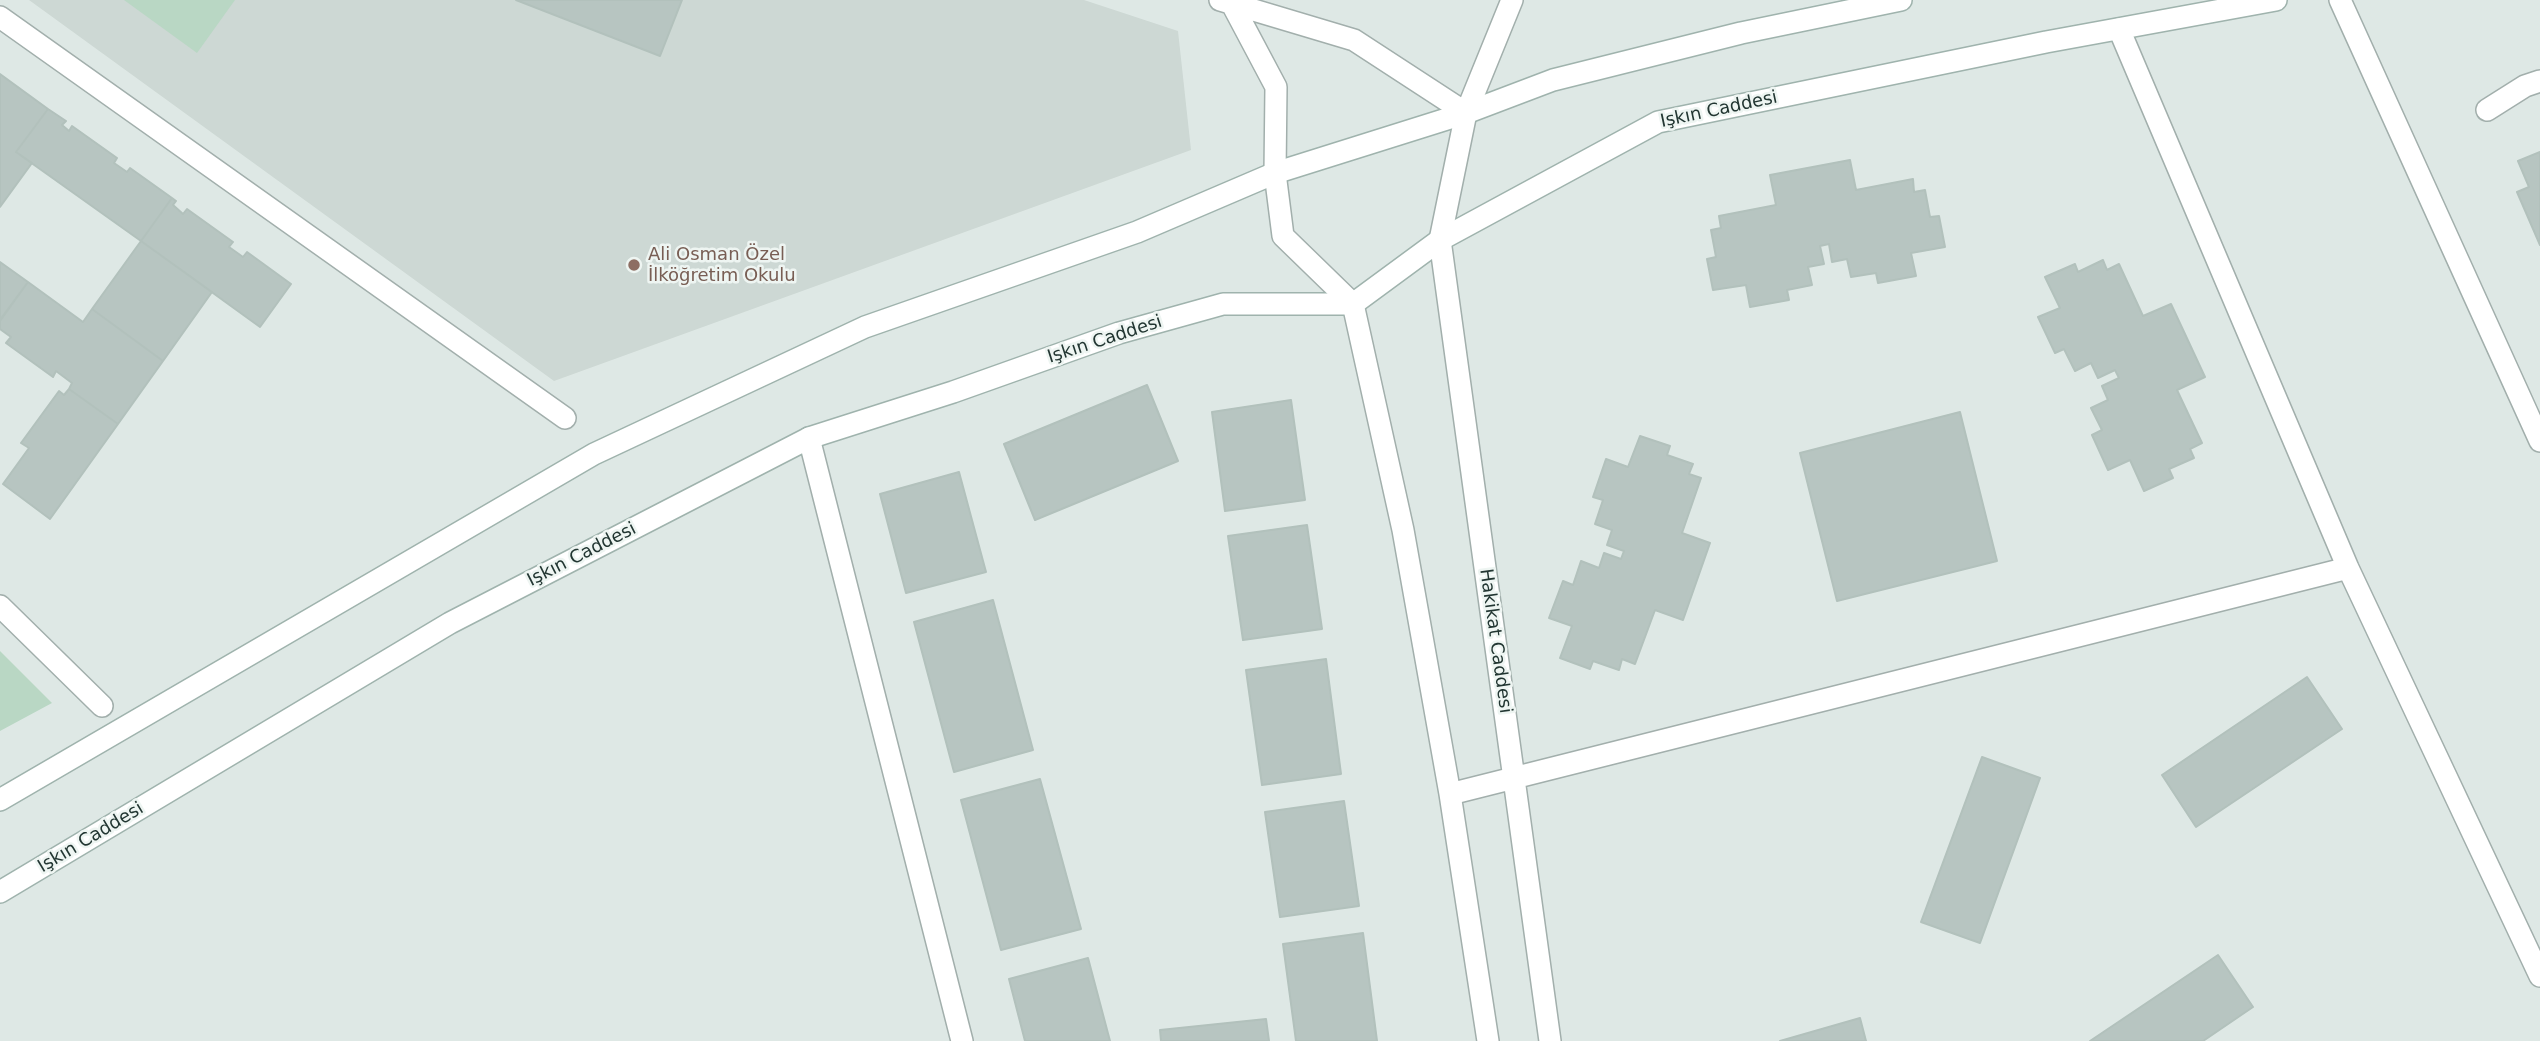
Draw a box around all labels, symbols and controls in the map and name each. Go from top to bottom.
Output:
street label: Işkın Caddesi [1658,87,1780,133]
place label: Ali Osman Özel İlköğretim Okulu [648,244,796,286]
marker: Ali Osman Özel İlköğretim Okulu [626,257,642,273]
street label: Işkın Caddesi [1045,311,1165,369]
street label: Işkın Caddesi [524,518,640,592]
street label: Hakikat Caddesi [1474,567,1516,715]
street label: Işkın Caddesi [34,798,148,878]

